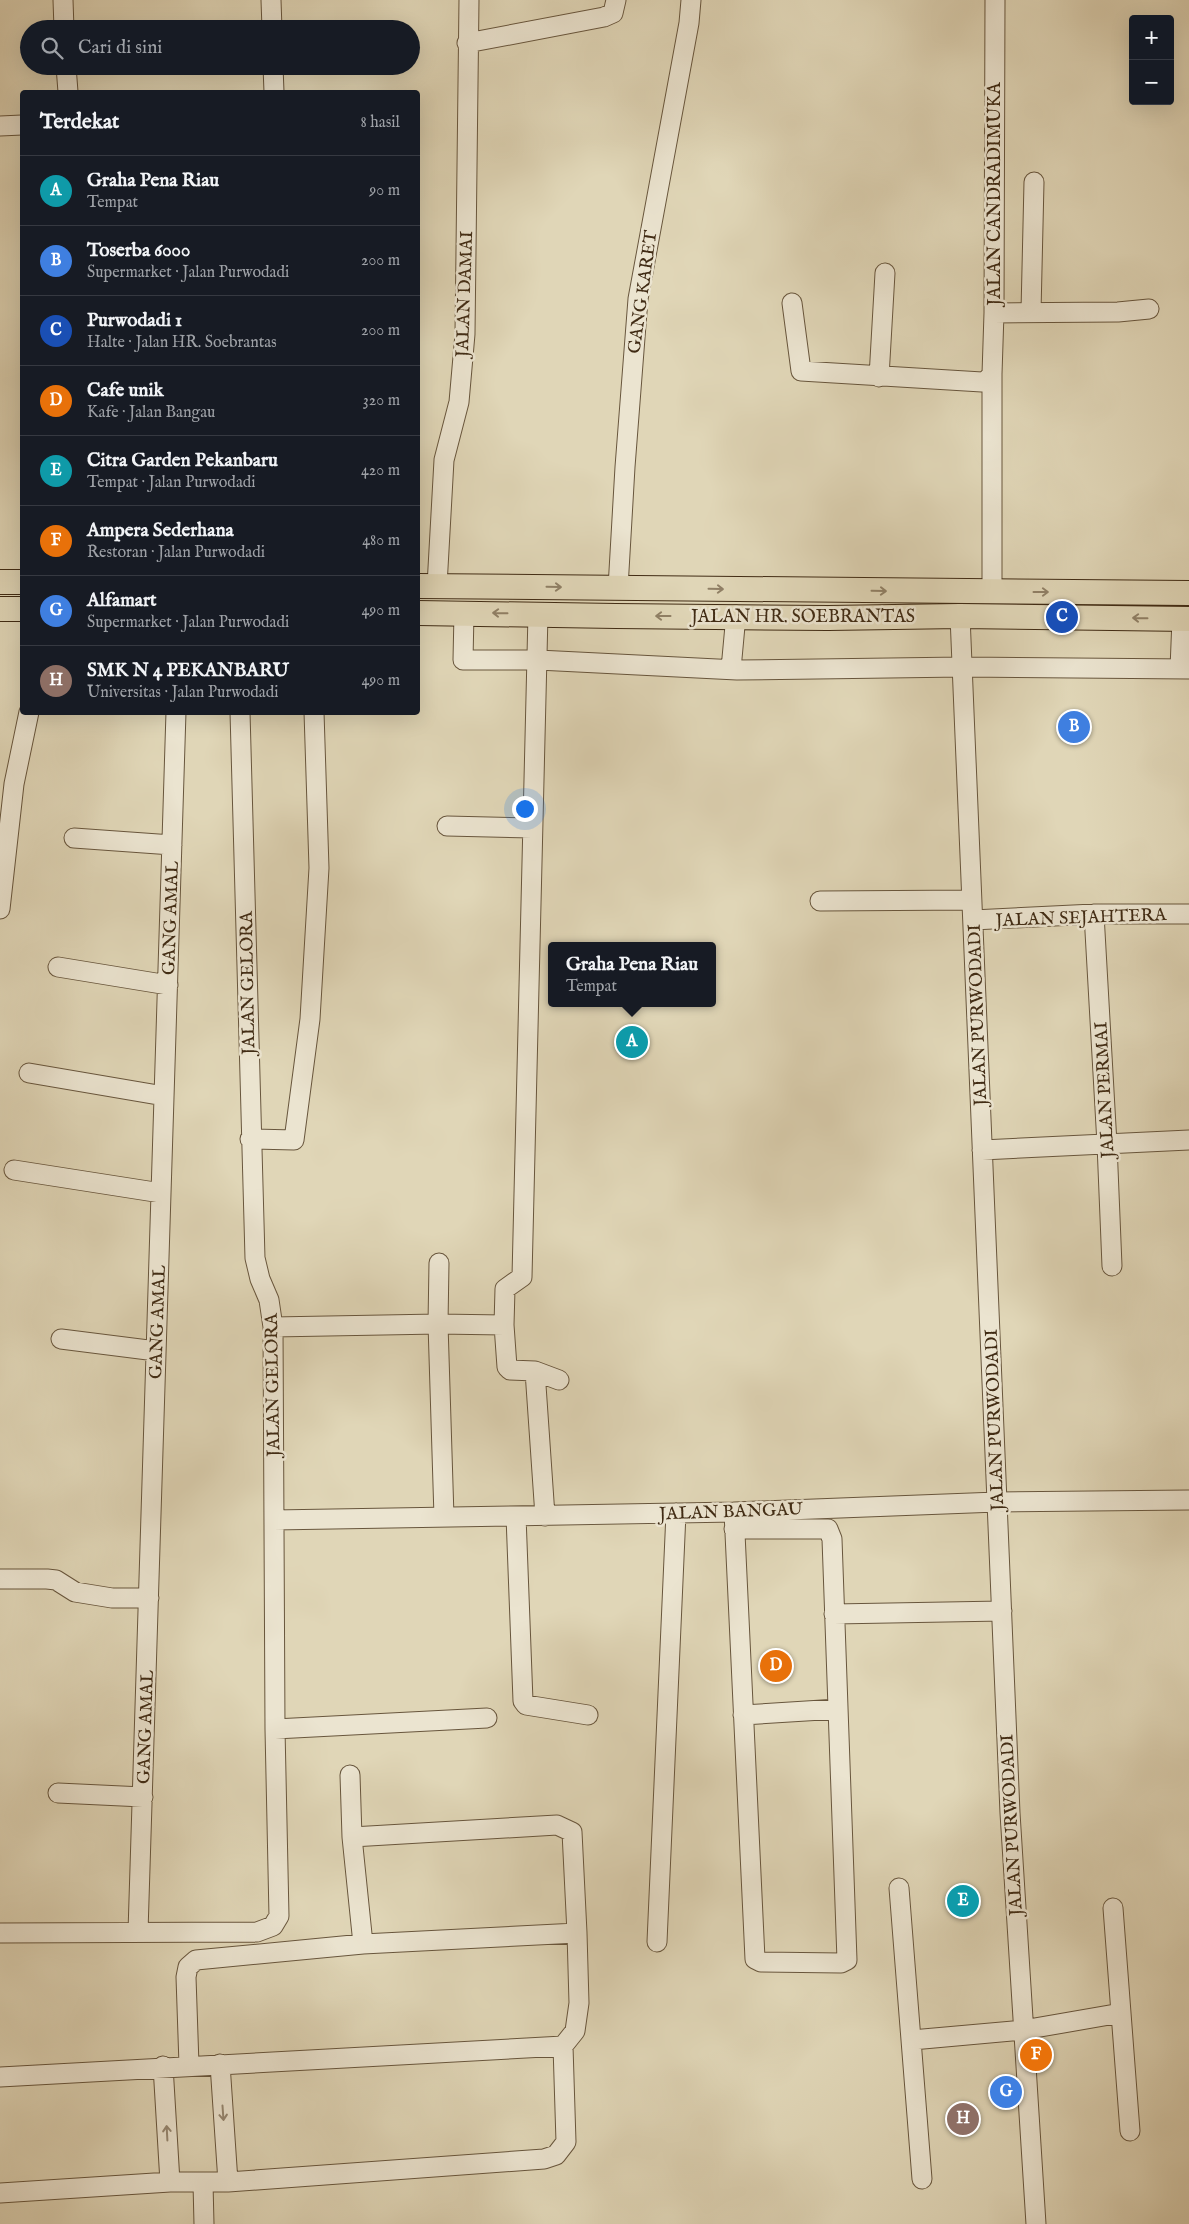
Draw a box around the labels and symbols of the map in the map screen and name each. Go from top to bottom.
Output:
street label: JALAN CANDRADIMUKA [984,82,1007,308]
street label: GANG KARET [623,229,664,355]
street label: JALAN DAMAI [452,230,479,360]
one-way arrow [545,582,561,592]
one-way arrow [708,584,724,594]
one-way arrow [870,586,886,595]
one-way arrow [1032,587,1049,597]
pin: C [1046,598,1078,636]
street label: JALAN HR. SOEBRANTAS [689,606,915,629]
one-way arrow [493,609,509,618]
one-way arrow [655,611,672,621]
one-way arrow [1133,613,1149,623]
pin: B [1058,708,1090,746]
your location [512,796,538,822]
street label: GANG AMAL [158,860,185,975]
street label: JALAN SEJAHTERA [993,904,1168,933]
street label: JALAN GELORA [236,910,261,1057]
street label: JALAN PURWODADI [964,923,993,1108]
street label: JALAN PERMAI [1090,1021,1121,1161]
pin: A [616,1023,648,1061]
street label: GANG AMAL [145,1264,172,1379]
street label: JALAN GELORA [261,1312,286,1459]
street label: JALAN PURWODADI [981,1328,1010,1513]
street label: JALAN BANGAU [657,1498,804,1527]
pin: D [760,1647,792,1685]
street label: GANG AMAL [133,1669,160,1784]
street label: JALAN PURWODADI [996,1733,1029,1918]
pin: E [947,1882,979,1920]
pin: F [1020,2036,1052,2074]
pin: G [990,2073,1022,2111]
pin: H [947,2100,979,2138]
one-way arrow [218,2104,228,2120]
one-way arrow [163,2125,172,2141]

